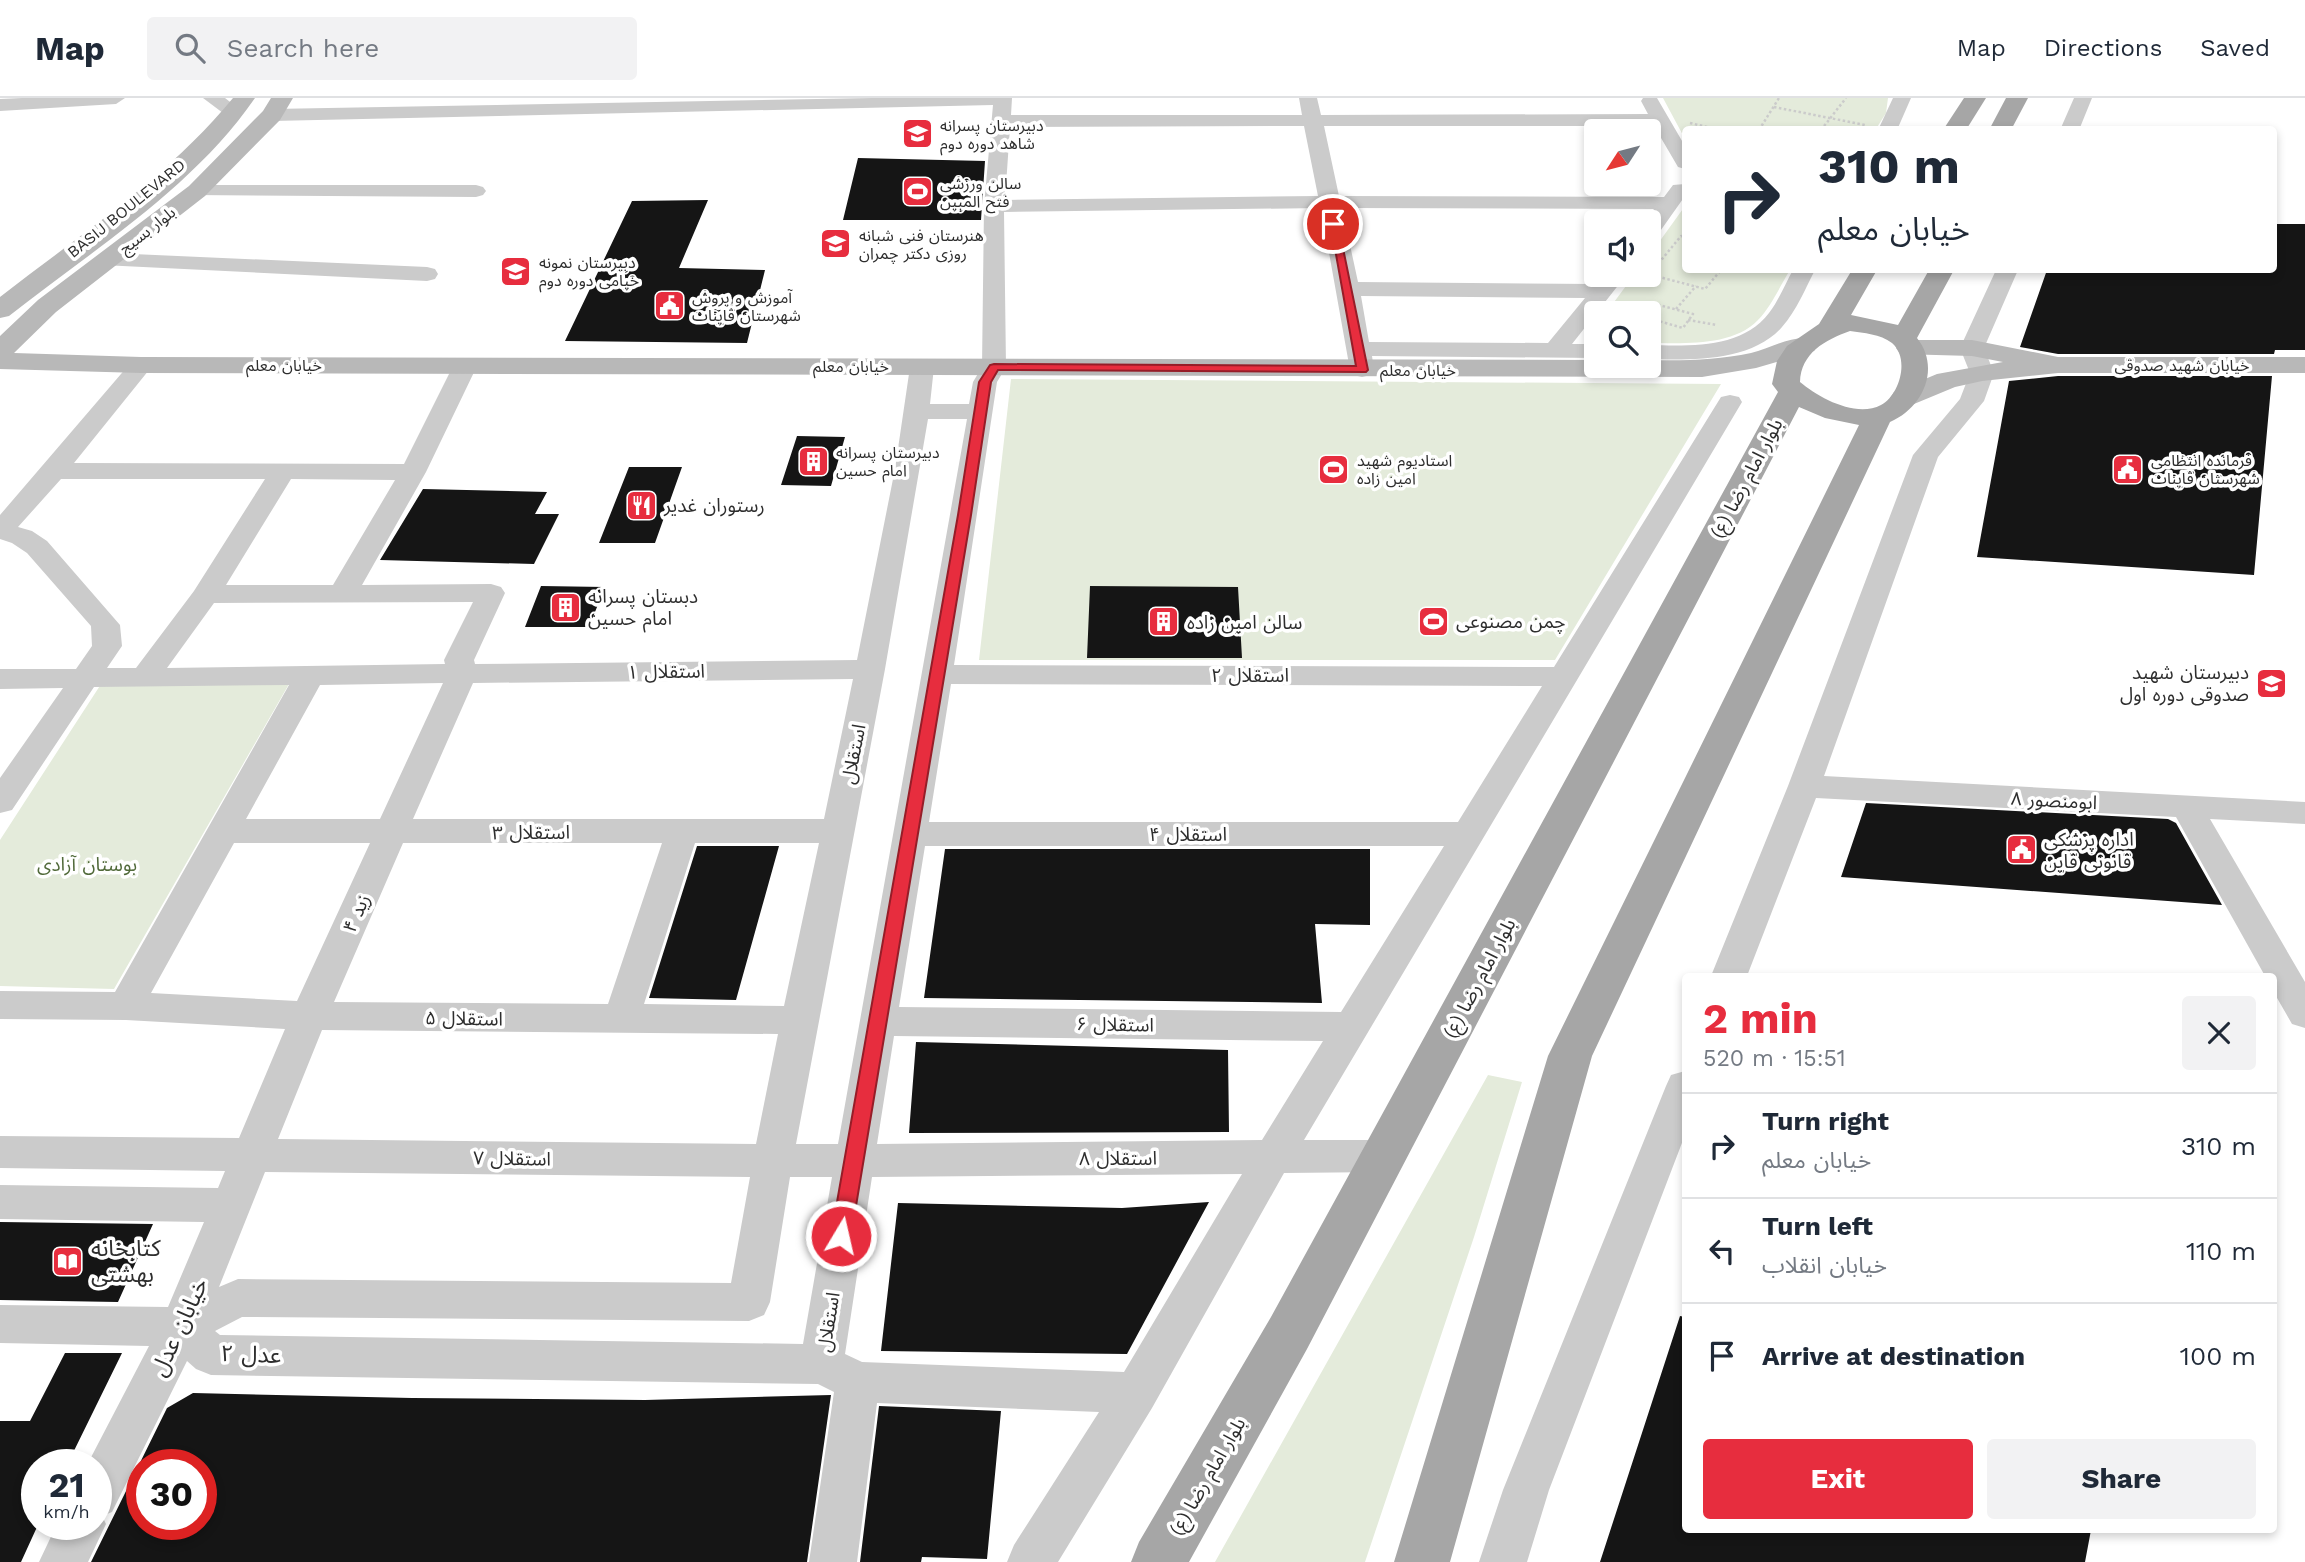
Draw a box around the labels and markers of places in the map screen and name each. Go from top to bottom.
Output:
place label: دبیرستان پسرانه شاهد دوره دوم [940,116,1044,156]
school or university icon: دبیرستان پسرانه شاهد دوره دوم [900,117,934,151]
place label: سالن ورزشی فتح المبین [940,174,1021,214]
sports icon: سالن ورزشی فتح المبین [900,175,934,209]
pin [1303,194,1363,254]
place label: هنرستان فنی شبانه روزی دکتر چمران [859,226,984,264]
school or university icon: هنرستان فنی شبانه روزی دکتر چمران [819,227,853,261]
place label: دبیرستان نمونه خیامی دوره دوم [539,253,639,293]
school or university icon: دبیرستان نمونه خیامی دوره دوم [499,254,533,288]
place label: آموزش و پروش شهرستان قاینات [692,288,801,325]
public building icon: آموزش و پروش شهرستان قاینات [652,289,686,323]
place label: دبیرستان پسرانه امام حسین [836,443,940,483]
building icon: دبیرستان پسرانه امام حسین [796,444,830,478]
place label: استادیوم شهید امین زاده [1357,451,1452,488]
place label: فرمانده انتظامی شهرستان قاینات [2151,451,2260,488]
sports icon: استادیوم شهید امین زاده [1317,452,1351,486]
public building icon: فرمانده انتظامی شهرستان قاینات [2111,452,2145,486]
restaurant icon: رستوران غدیر [624,488,658,522]
place label: رستوران غدیر [663,494,765,517]
place label: دبستان پسرانه امام حسین [588,585,698,633]
building icon: دبستان پسرانه امام حسین [548,590,582,624]
sports icon: چمن مصنوعی [1416,604,1450,638]
building icon: سالن امین زاده [1147,605,1181,639]
place label: چمن مصنوعی [1456,610,1566,634]
place label: سالن امین زاده [1187,611,1302,634]
place label: دبیرستان شهید صدوقی دوره اول [2120,661,2249,706]
school or university icon: دبیرستان شهید صدوقی دوره اول [2255,666,2289,700]
place label: اداره پزشکی قانونی قاین [2044,828,2134,873]
public building icon: اداره پزشکی قانونی قاین [2004,833,2038,867]
place label: کتابخانه بهشتی [91,1235,161,1288]
library icon: کتابخانه بهشتی [51,1244,85,1278]

